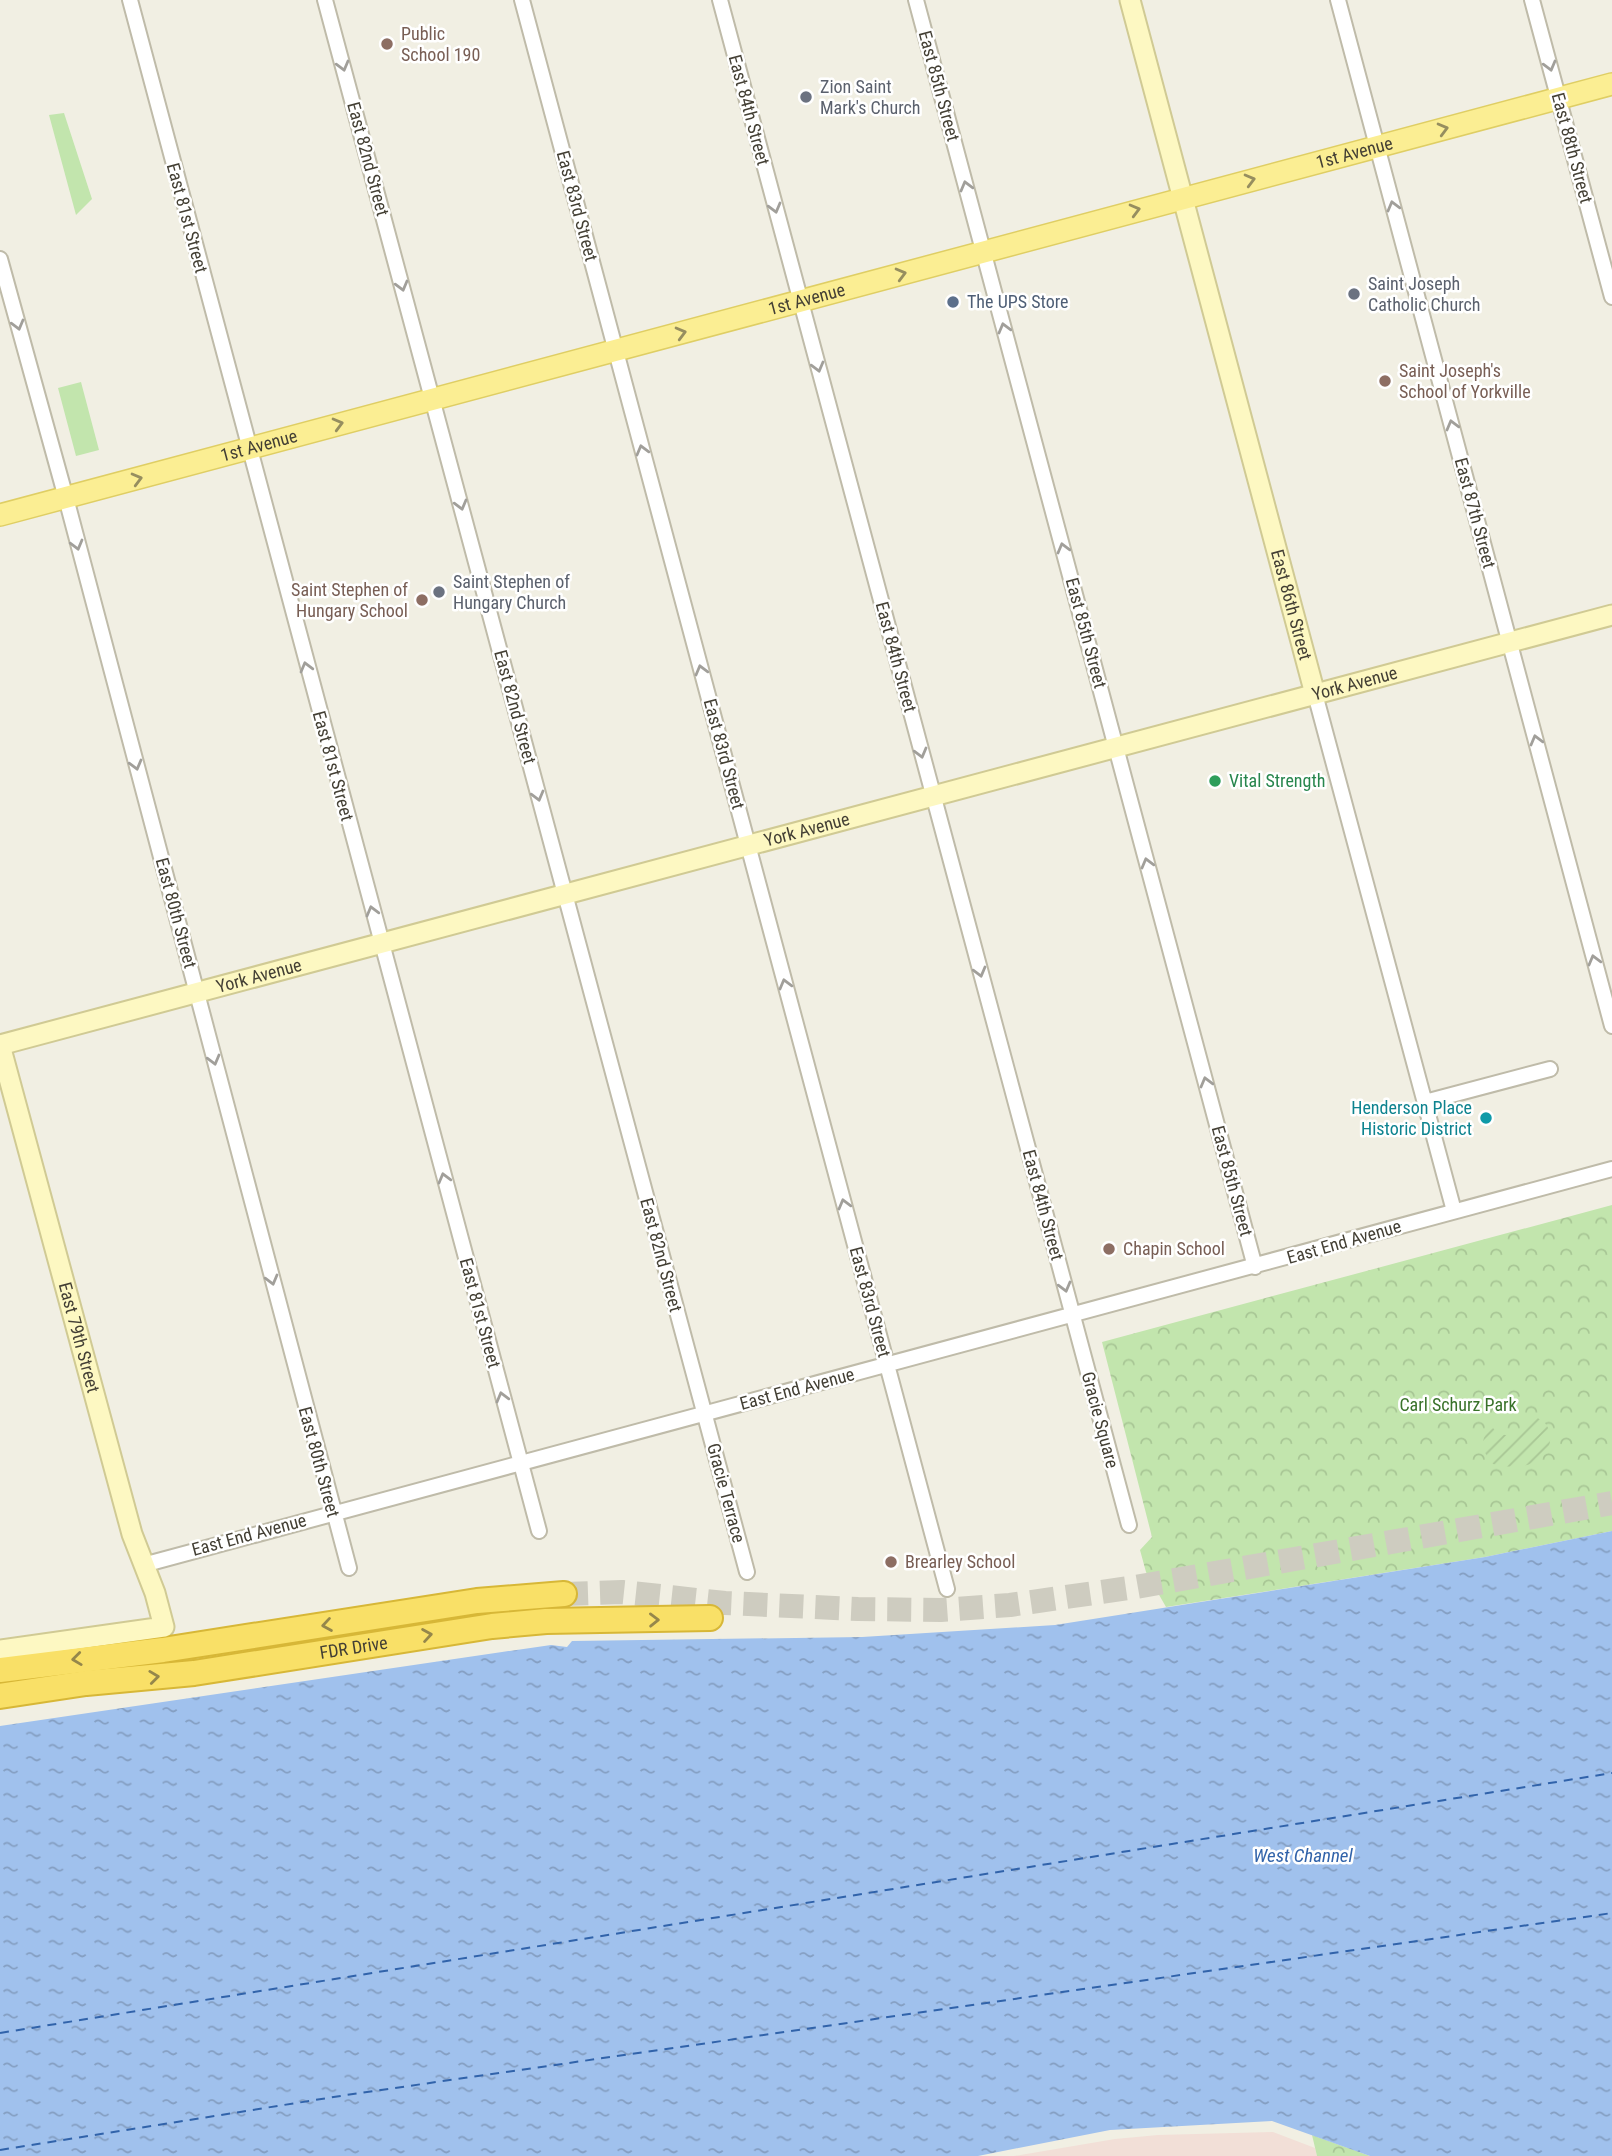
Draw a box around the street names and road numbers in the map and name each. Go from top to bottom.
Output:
street label: East 85th Street [915,28,964,143]
street label: East 84th Street [725,52,774,167]
street label: East 88th Street [1548,90,1597,205]
street label: East 82nd Street [343,100,394,218]
street label: 1st Avenue [1314,132,1395,173]
street label: East 83rd Street [553,148,602,263]
street label: East 81st Street [163,161,212,275]
street label: 1st Avenue [766,279,847,319]
street label: 1st Avenue [218,425,299,466]
street label: East 87th Street [1451,455,1500,570]
street label: East 86th Street [1267,547,1316,662]
street label: East 85th Street [1062,575,1111,690]
street label: East 84th Street [872,599,921,714]
street label: East 82nd Street [490,648,541,766]
street label: York Avenue [1310,662,1399,705]
street label: East 83rd Street [700,696,749,811]
street label: East 81st Street [309,709,358,823]
street label: York Avenue [762,808,852,851]
street label: East 80th Street [152,855,201,970]
street label: York Avenue [214,954,304,997]
street label: East 85th Street [1208,1123,1257,1238]
street label: East 84th Street [1019,1147,1068,1262]
street label: East 82nd Street [636,1196,687,1314]
street label: East End Avenue [1284,1215,1403,1268]
street label: East 83rd Street [846,1244,895,1359]
street label: East 81st Street [456,1256,505,1370]
street label: East 79th Street [55,1280,104,1395]
street label: East End Avenue [737,1363,856,1414]
street label: Gracie Square [1078,1369,1123,1470]
street label: East 80th Street [295,1404,344,1519]
street label: Gracie Terrace [703,1441,750,1545]
street label: East End Avenue [189,1509,308,1560]
street label: FDR Drive [318,1632,389,1663]

